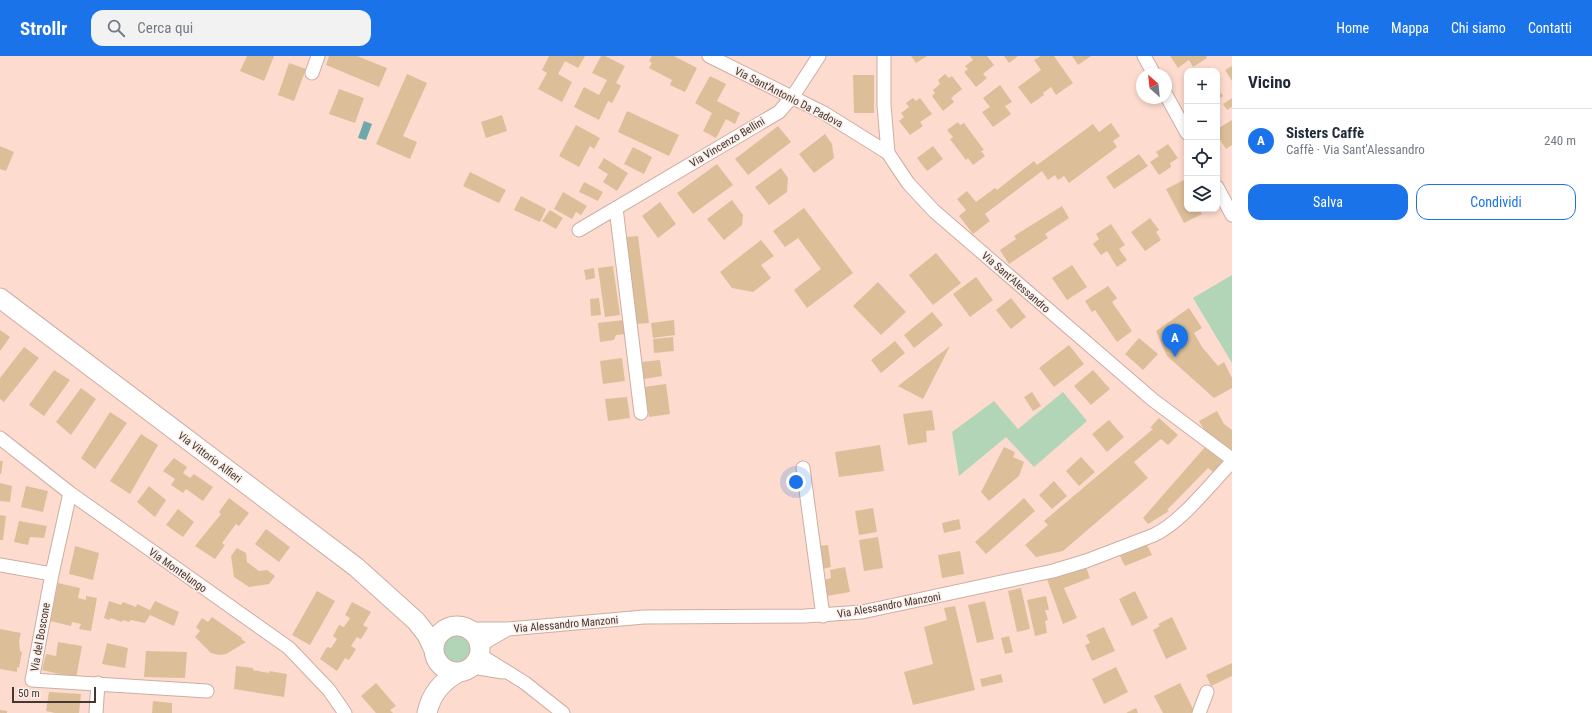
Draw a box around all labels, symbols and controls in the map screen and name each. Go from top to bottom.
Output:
search box [91,10,371,46]
text: Strollr [20,17,67,40]
icon: search [105,17,127,39]
text: Cerca qui [137,19,193,37]
text: Home [1336,20,1369,36]
text: Mappa [1391,20,1429,36]
text: Chi siamo [1451,20,1506,36]
text: Contatti [1528,20,1572,36]
street label: Via Sant'Antonio Da Padova [732,64,845,130]
north arrow [1136,68,1172,104]
map controls [1184,68,1220,212]
button: + [1184,68,1220,104]
text: Vicino [1248,72,1291,92]
button: − [1184,104,1220,140]
street label: Via Vincenzo Bellini [687,115,767,170]
text: Sisters Caffè [1286,124,1364,142]
text: A [1257,133,1265,148]
text: 240 m [1544,133,1576,148]
button: locate [1184,140,1220,176]
text: Caffè · Via Sant'Alessandro [1286,142,1425,157]
button: layers [1184,176,1220,212]
button: Salva [1248,184,1408,220]
button: Condividi [1416,184,1576,220]
street label: Via Sant'Alessandro [979,249,1053,316]
pin: A [1162,324,1188,357]
street label: Via Vittorio Alfieri [175,429,244,486]
your location [786,472,806,492]
street label: Via Montelungo [146,546,210,596]
street label: Via Alessandro Manzoni [836,590,942,621]
street label: Via del Boscone [28,602,53,673]
street label: Via Alessandro Manzoni [513,613,619,636]
scale bar [12,685,96,704]
text: 50 m [18,687,40,700]

